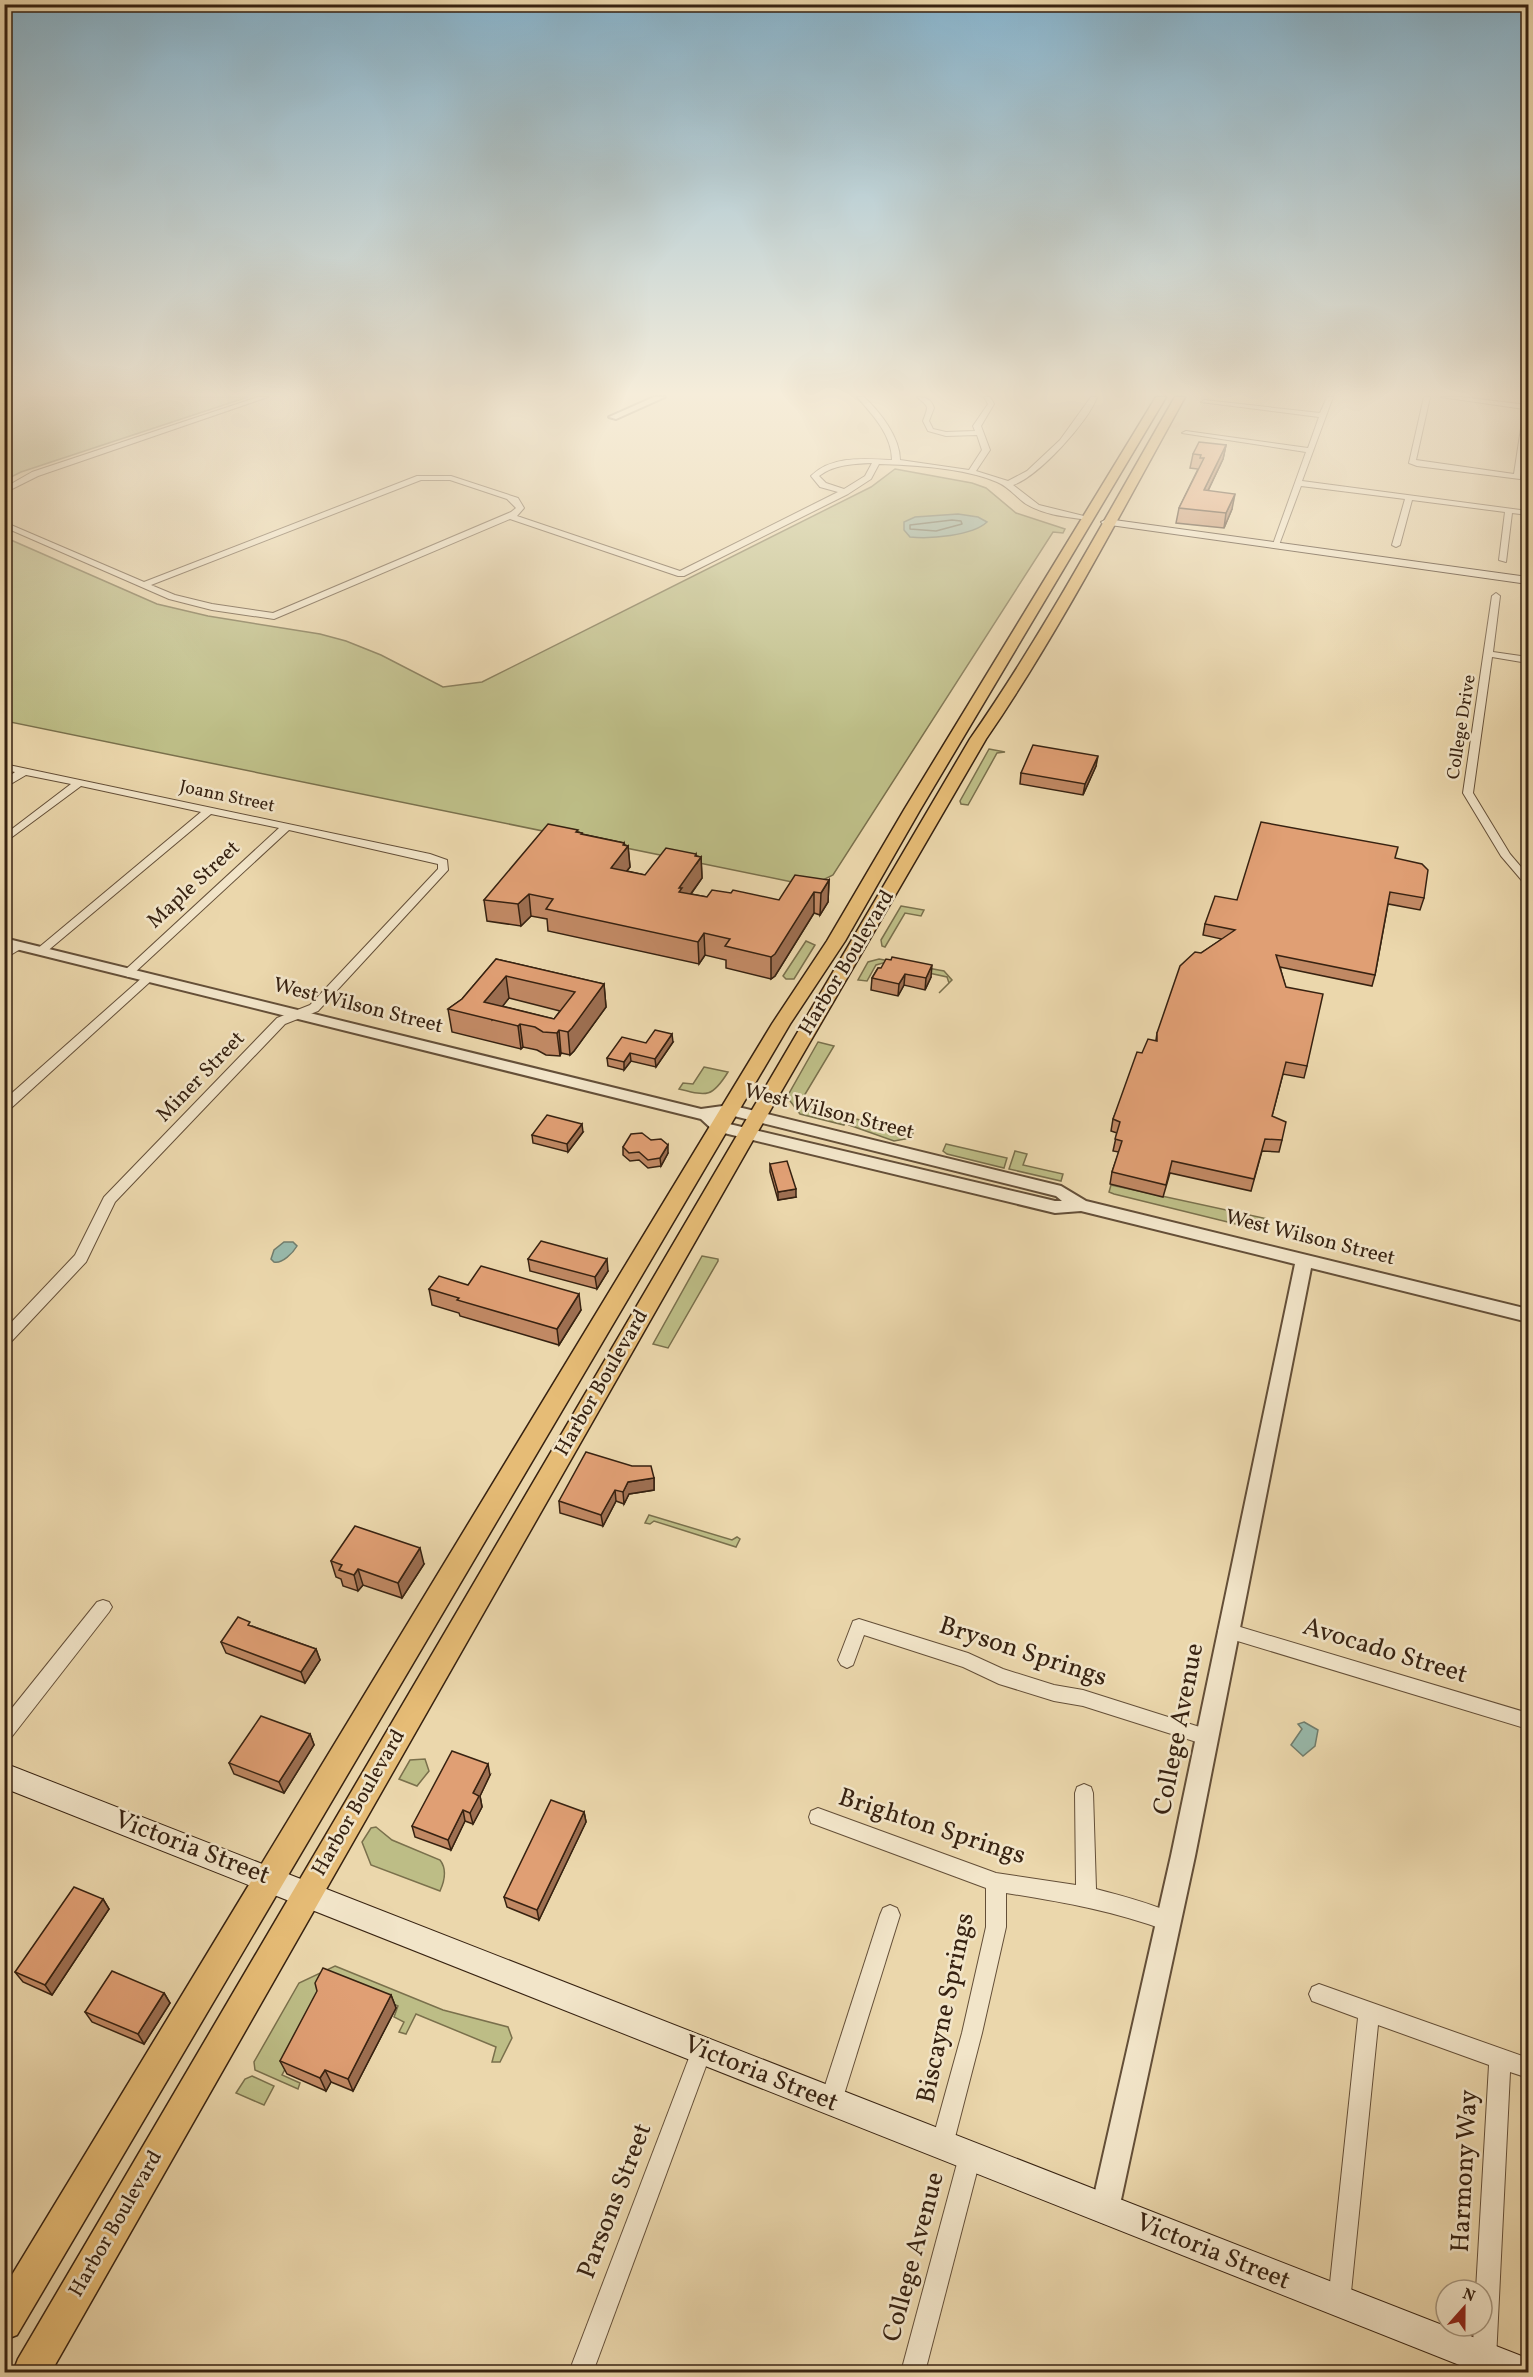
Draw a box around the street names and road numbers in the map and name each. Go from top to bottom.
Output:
street label: College Drive [1441,673,1483,781]
street label: Joann Street [177,775,277,819]
street label: Maple Street [141,834,247,936]
street label: Harbor Boulevard [792,885,902,1041]
street label: West Wilson Street [270,971,446,1041]
street label: Miner Street [150,1025,252,1129]
street label: West Wilson Street [741,1077,917,1147]
street label: West Wilson Street [1222,1203,1398,1273]
street label: Harbor Boulevard [548,1304,656,1462]
street label: Bryson Springs [934,1608,1112,1696]
street label: Avocado Street [1298,1609,1472,1693]
street label: College Avenue [1145,1640,1213,1818]
street label: Harbor Boulevard [305,1724,413,1882]
street label: Brighton Springs [834,1780,1030,1874]
street label: Victoria Street [109,1802,275,1894]
street label: Biscayne Springs [908,1909,984,2107]
street label: Victoria Street [678,2027,844,2121]
street label: Harmony Way [1443,2089,1487,2253]
street label: Parsons Street [569,2118,661,2284]
street label: Harbor Boulevard [62,2145,170,2303]
street label: College Avenue [874,2168,954,2346]
street label: Victoria Street [1130,2205,1296,2299]

